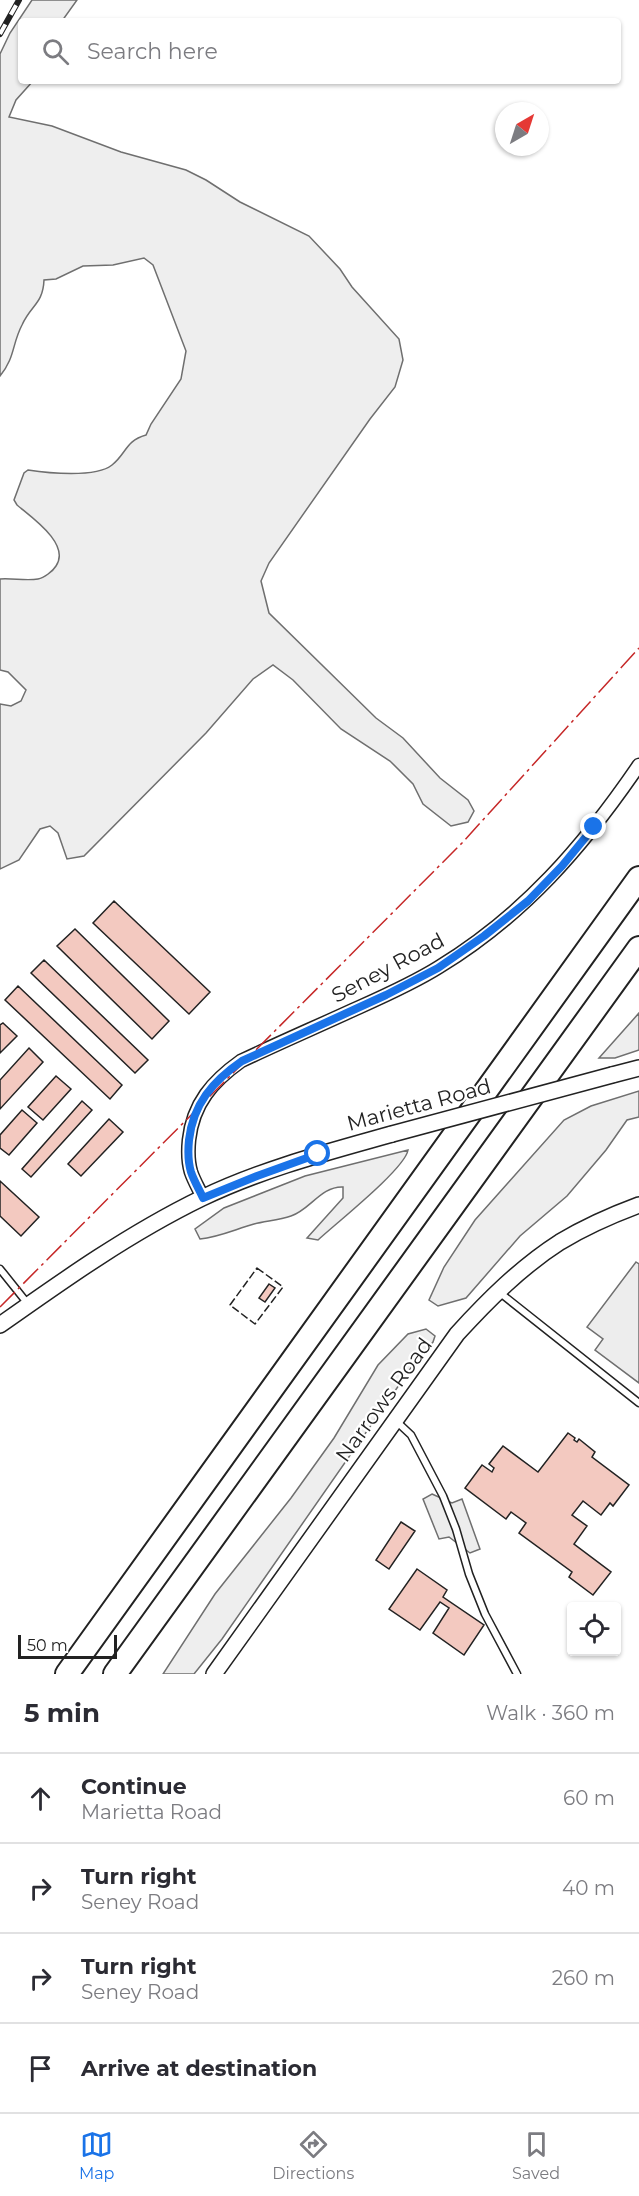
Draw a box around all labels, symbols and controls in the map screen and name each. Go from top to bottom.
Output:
search box [18,18,621,84]
icon: search [39,35,72,68]
text: Search here [87,38,218,65]
north arrow [495,102,549,156]
route end [580,813,606,839]
street label: Seney Road [327,927,448,1008]
street label: Marietta Road [344,1073,494,1136]
route start [304,1140,330,1166]
street label: Narrows Road [330,1333,437,1467]
map controls [567,1602,621,1656]
button: locate [567,1602,621,1656]
scale bar [18,1632,117,1660]
text: 50 m [27,1636,68,1655]
text: 5 min [24,1697,100,1729]
text: Walk · 360 m [486,1701,615,1725]
text: Continue [81,1773,187,1800]
icon: ahead [24,1782,57,1815]
text: 60 m [563,1786,615,1810]
text: Marietta Road [81,1800,222,1824]
text: Turn right [81,1863,196,1890]
icon: right [24,1872,57,1905]
text: 40 m [562,1876,615,1900]
text: Seney Road [81,1890,199,1914]
text: Turn right [81,1953,196,1980]
icon: right [24,1962,57,1995]
text: 260 m [552,1966,615,1990]
text: Seney Road [81,1980,199,2004]
icon: arrive [24,2052,57,2085]
text: Arrive at destination [81,2055,317,2082]
tab: Map [79,2128,114,2183]
tab: Directions [272,2128,354,2183]
tab: Saved [512,2128,560,2183]

